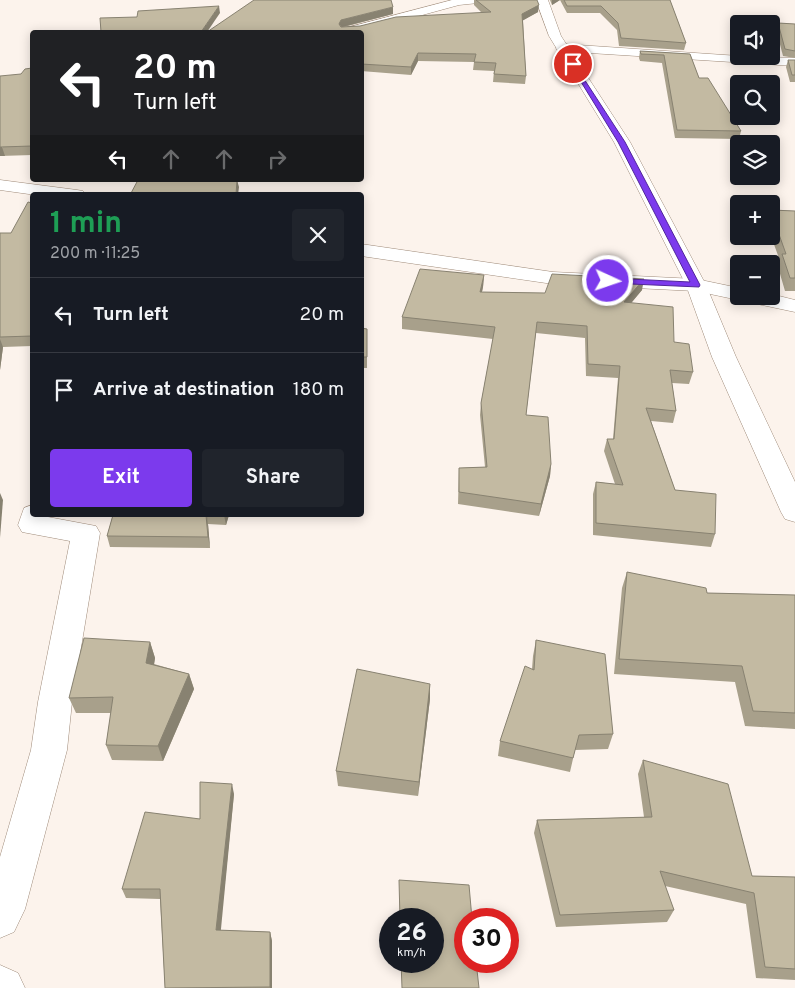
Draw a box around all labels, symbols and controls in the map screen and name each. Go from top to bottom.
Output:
map controls [730,15,780,305]
button: sound [730,15,780,65]
pin [552,43,594,85]
text: 20 m [133,47,217,91]
icon: left [50,50,115,115]
icon: arrive [559,50,587,78]
button: search [730,75,780,125]
text: Turn left [133,90,216,117]
button: layers [730,135,780,185]
icon: left [104,145,132,173]
icon: ahead [157,145,185,173]
icon: ahead [210,145,238,173]
icon: right [263,145,291,173]
button: + [730,195,780,245]
text: 1 min [50,206,122,243]
button: close [292,209,344,261]
text: 200 m · 11:25 [50,244,140,264]
position arrow [581,254,633,306]
button: − [730,255,780,305]
icon: left [50,301,78,329]
text: Turn left [93,303,169,327]
text: 20 m [300,303,344,327]
icon: arrive [50,376,78,404]
text: Arrive at destination [93,378,274,402]
text: 180 m [293,378,344,402]
button: Exit [50,449,192,507]
button: Share [202,449,344,507]
speed limit sign: 30 [454,908,519,973]
text: 26 [396,918,427,950]
text: km/h [397,945,426,961]

